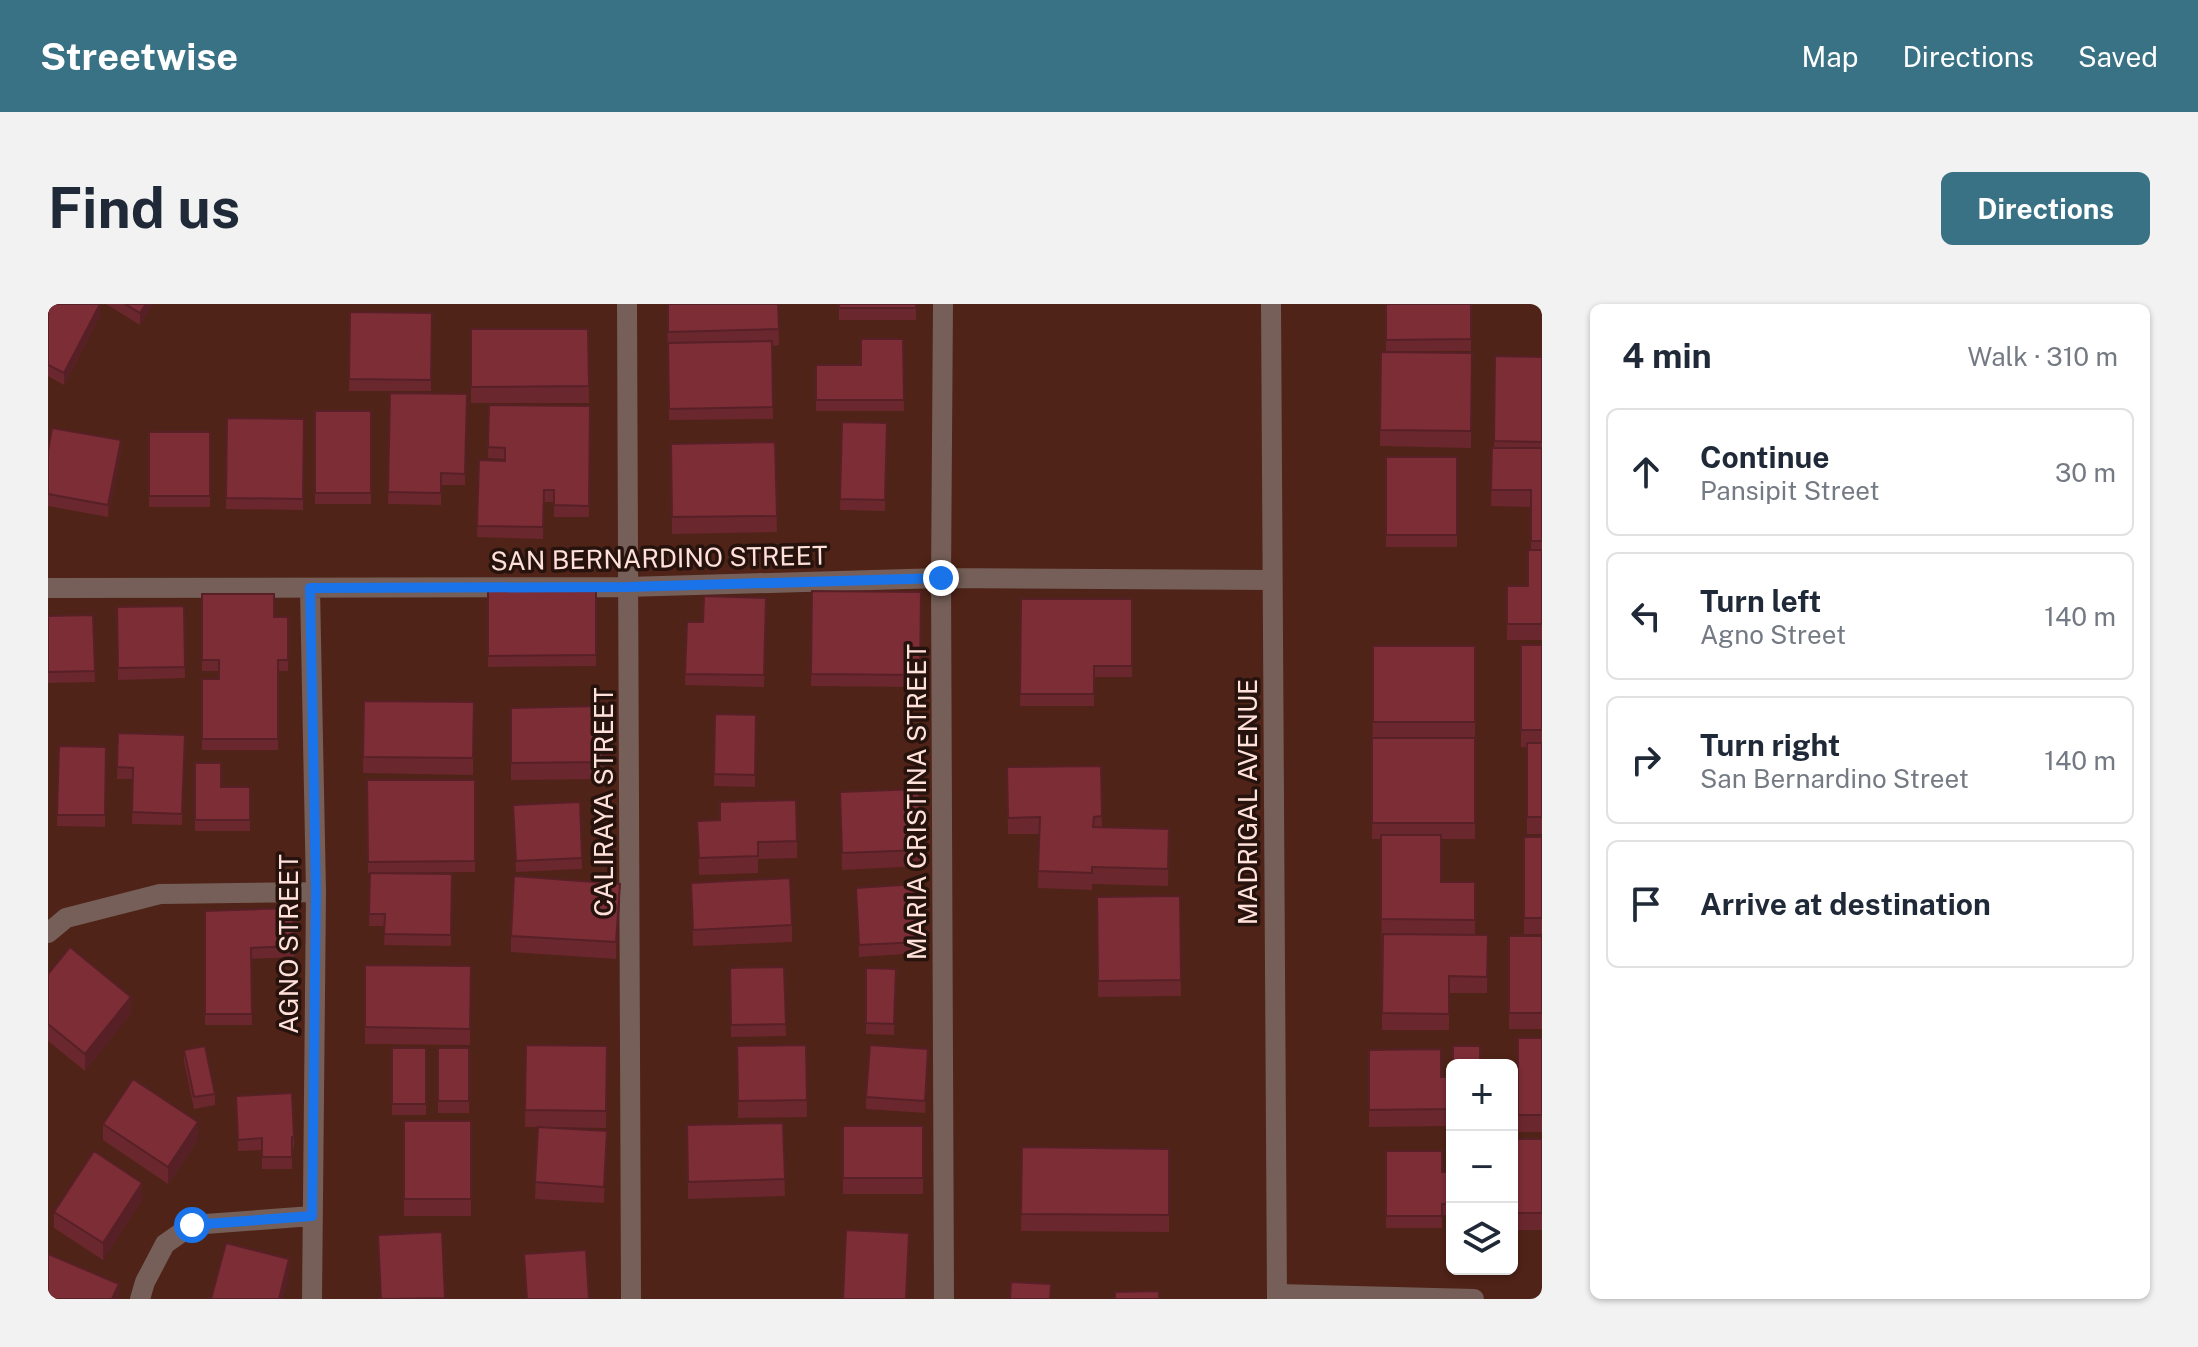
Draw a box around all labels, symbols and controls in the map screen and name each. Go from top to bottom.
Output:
text: Streetwise [40,34,238,79]
text: Map [1802,40,1858,73]
text: Directions [1902,40,2034,73]
text: Saved [2078,40,2158,73]
button: Directions [1941,172,2150,245]
text: Find us [48,175,240,241]
text: 4 min [1622,336,1712,376]
text: Walk · 310 m [1968,341,2118,372]
text: Continue [1700,439,1830,475]
icon: ahead [1624,450,1668,494]
text: 30 m [2055,457,2116,488]
text: Pansipit Street [1700,475,1880,506]
street label: SAN BERNARDINO STREET [490,540,828,576]
route end [923,560,959,596]
text: Turn left [1700,583,1821,619]
icon: left [1624,594,1668,638]
text: 140 m [2044,601,2116,632]
text: Agno Street [1700,619,1846,650]
street label: MARIA CRISTINA STREET [901,644,932,960]
street label: MADRIGAL AVENUE [1232,679,1263,925]
street label: CALIRAYA STREET [588,687,619,917]
text: Turn right [1700,727,1840,763]
icon: right [1624,738,1668,782]
text: 140 m [2044,745,2116,776]
text: San Bernardino Street [1700,763,1969,794]
street label: AGNO STREET [273,854,304,1034]
icon: arrive [1624,882,1668,926]
text: Arrive at destination [1700,886,1991,922]
map controls [1446,1059,1518,1275]
button: + [1446,1059,1518,1131]
button: − [1446,1131,1518,1203]
button: layers [1446,1203,1518,1275]
route start [174,1207,210,1243]

